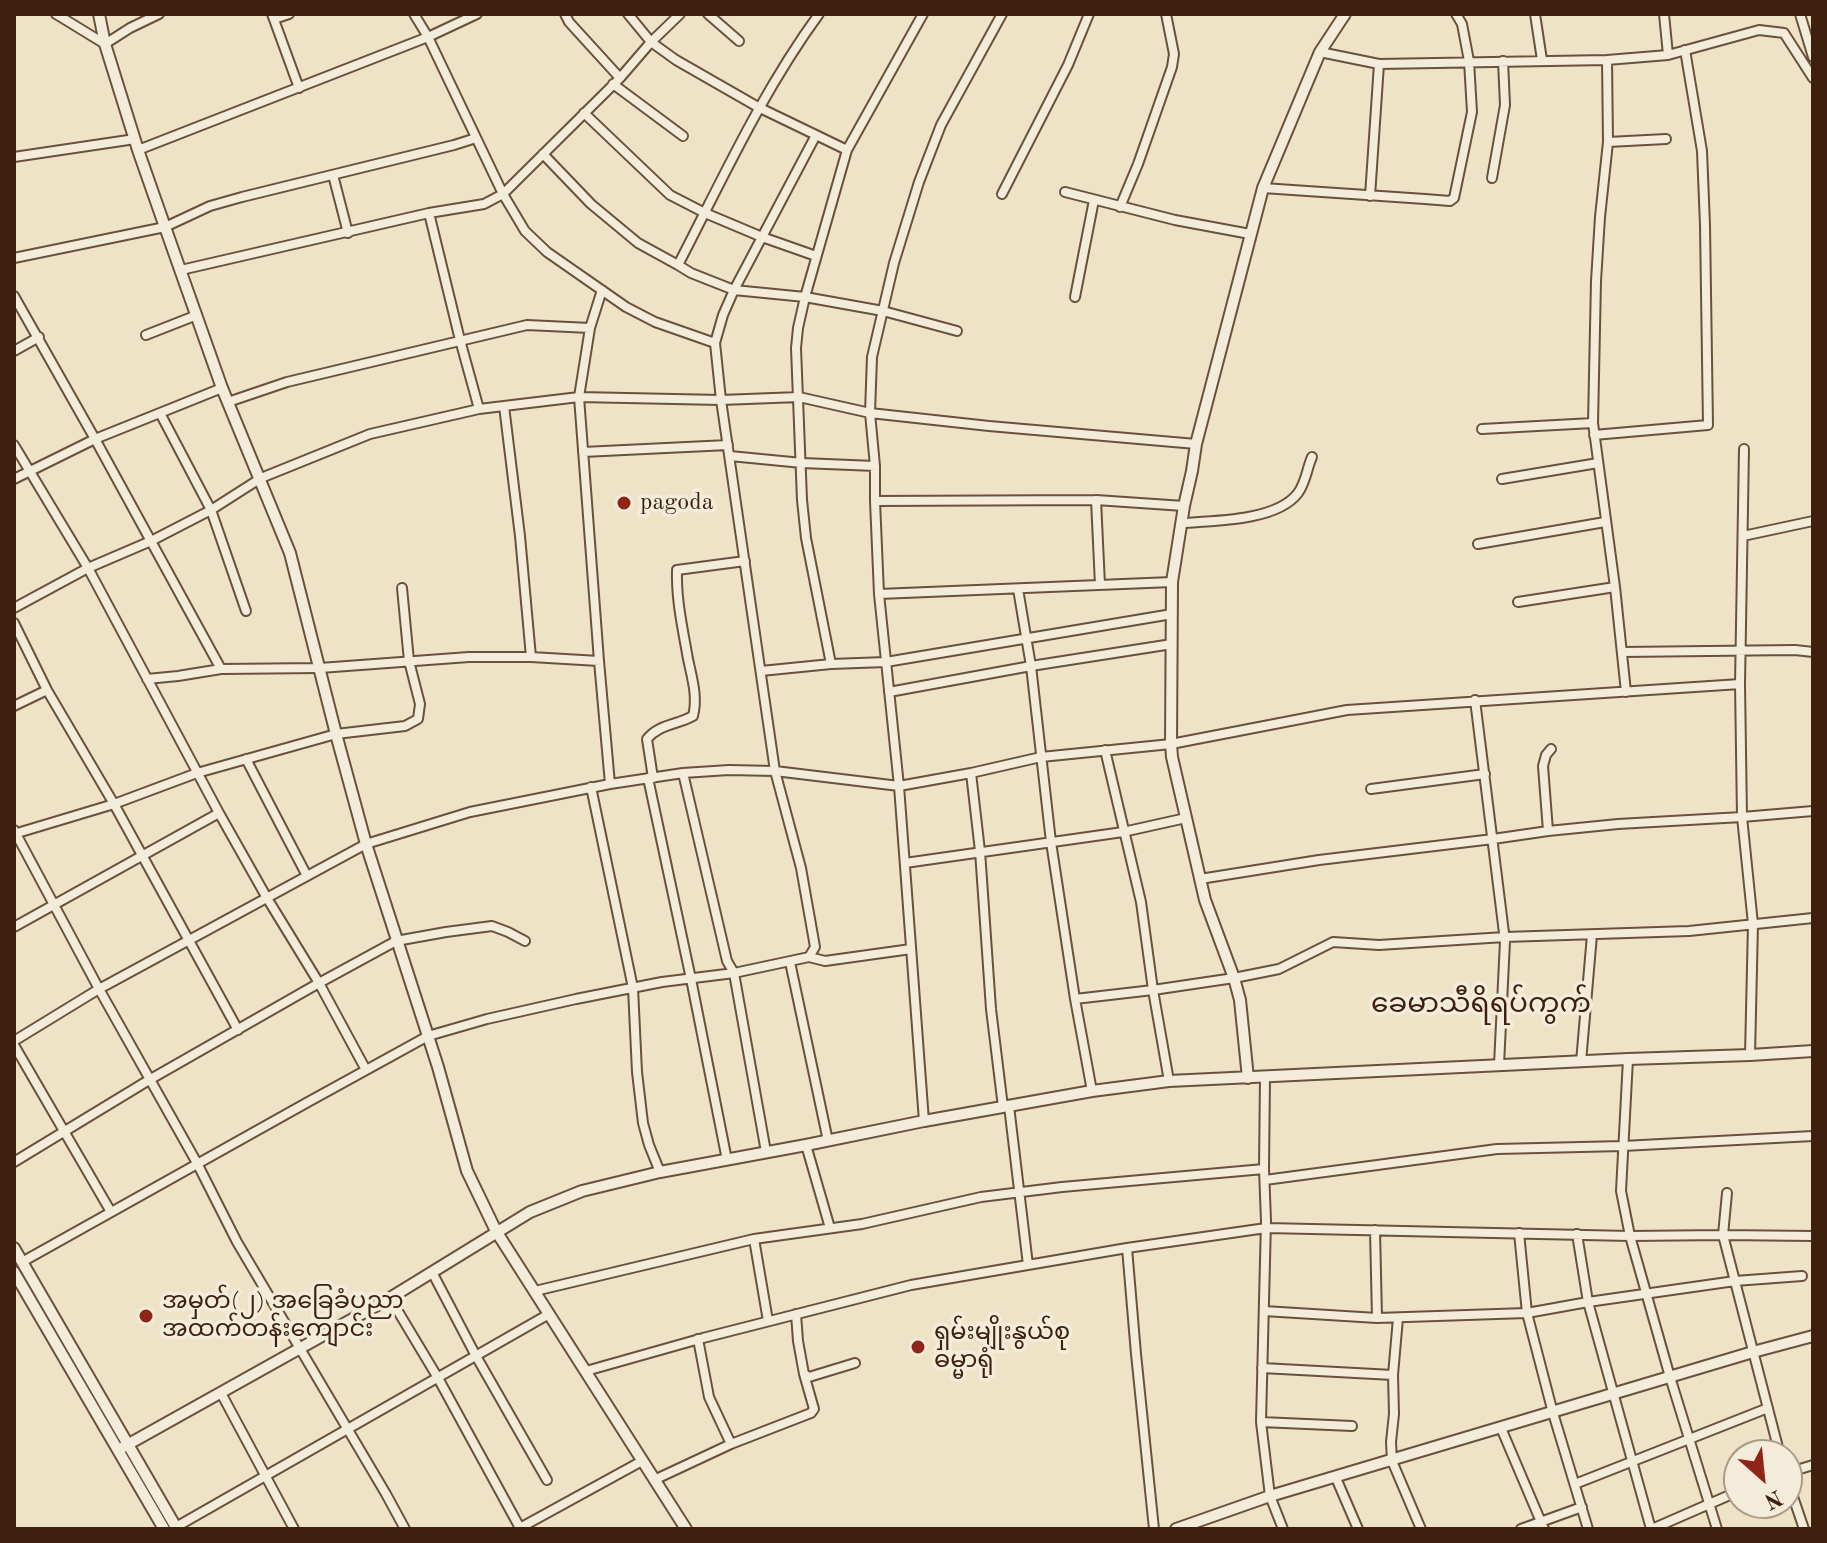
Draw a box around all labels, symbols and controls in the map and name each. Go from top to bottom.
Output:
place label: pagoda [640,489,714,517]
marker: pagoda [615,494,633,512]
district label: ခေမာသီရိရပ်ကွက် [1371,988,1591,1022]
place label: အမှတ်(၂) အခြေခံပညာ အထက်တန်းကျောင်း [162,1288,404,1344]
marker: အမှတ်(၂) အခြေခံပညာ အထက်တန်းကျောင်း [137,1307,155,1325]
place label: ရှမ်းမျိုးနွယ်စု ဓမ္မာရုံ [934,1319,1070,1375]
marker: ရှမ်းမျိုးနွယ်စု ဓမ္မာရုံ [909,1338,927,1356]
north arrow [1723,1439,1803,1519]
text: N [1761,1485,1785,1512]

